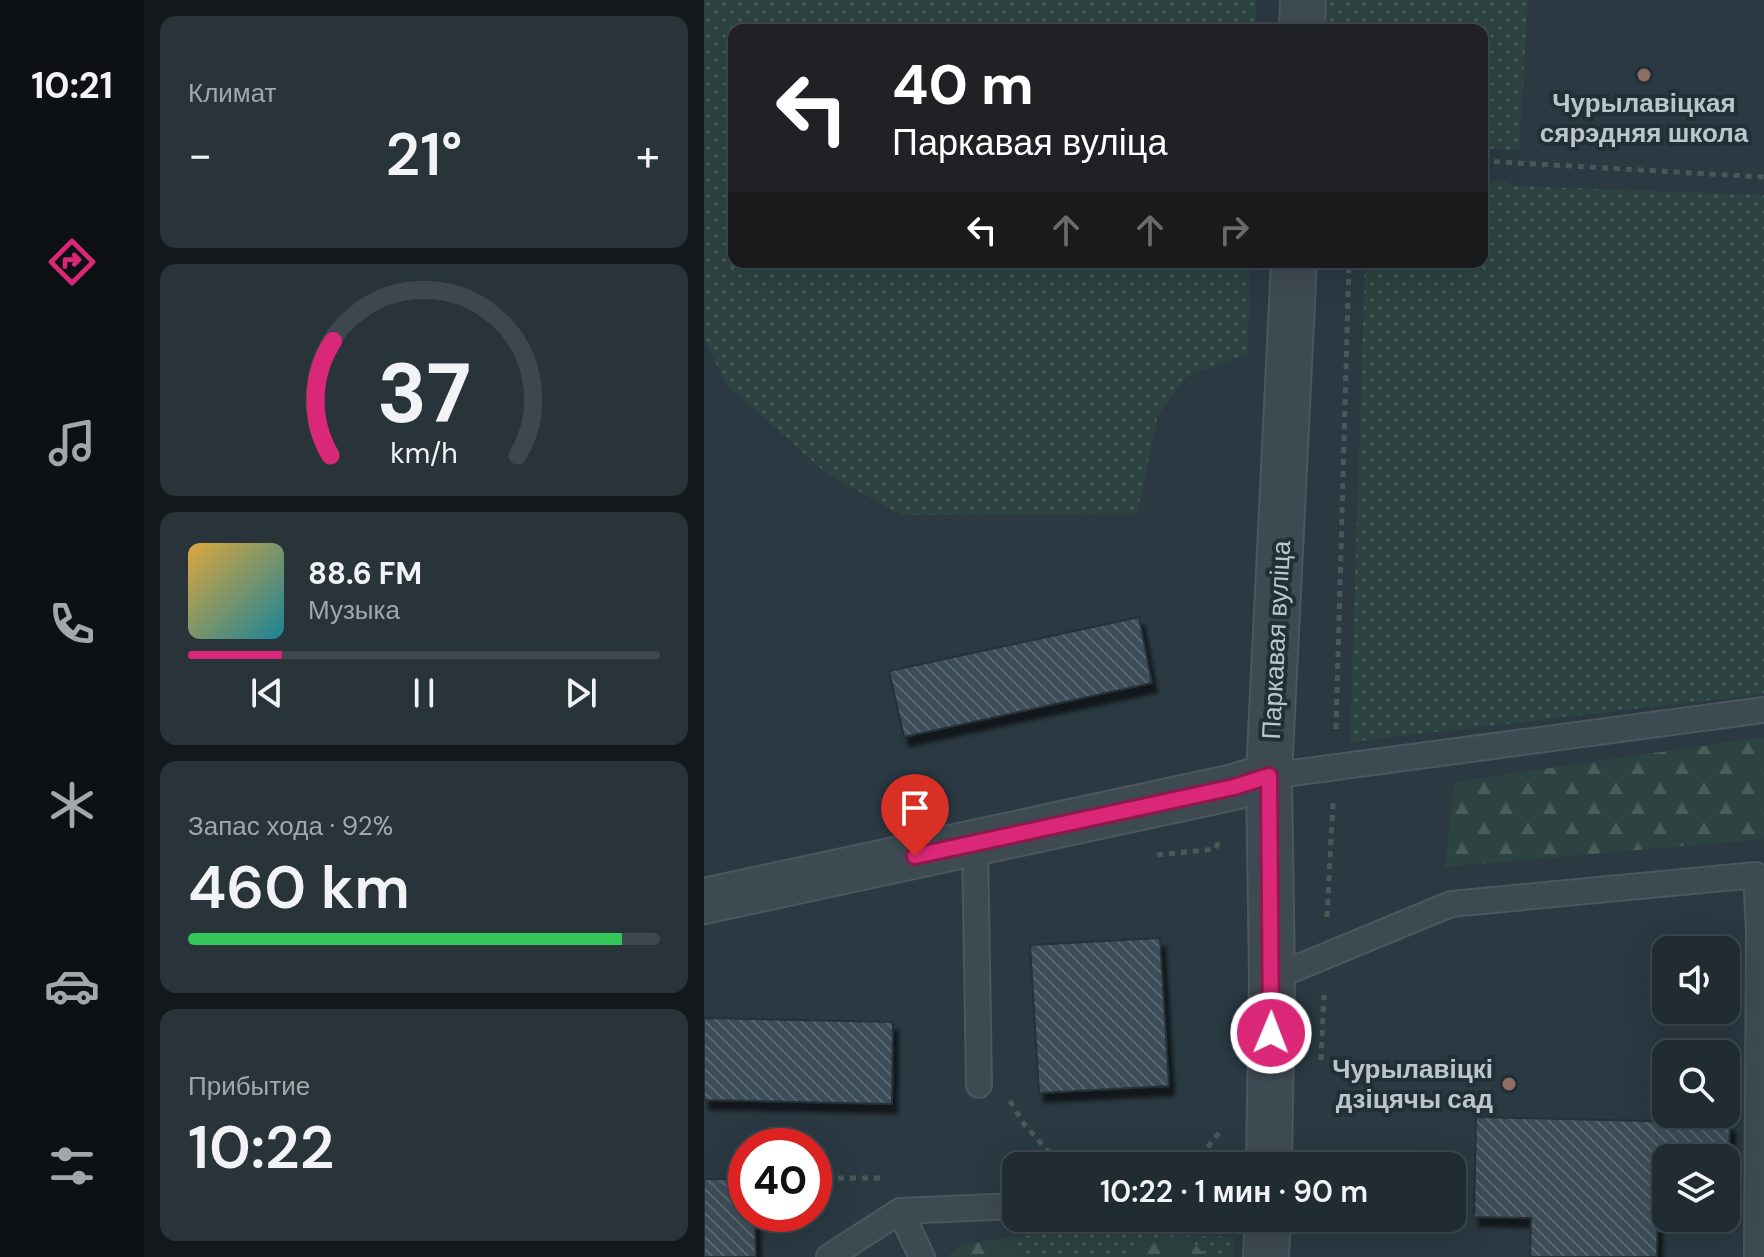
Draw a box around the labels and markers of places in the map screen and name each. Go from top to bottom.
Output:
marker: Чурылавіцкая сярэдняя школа [1635,66,1653,84]
place label: Чурылавіцкая сярэдняя школа [1540,86,1749,150]
pin [881,774,949,856]
place label: Чурылавіцкі дзіцячы сад [1332,1052,1493,1116]
marker: Чурылавіцкі дзіцячы сад [1500,1075,1518,1093]

